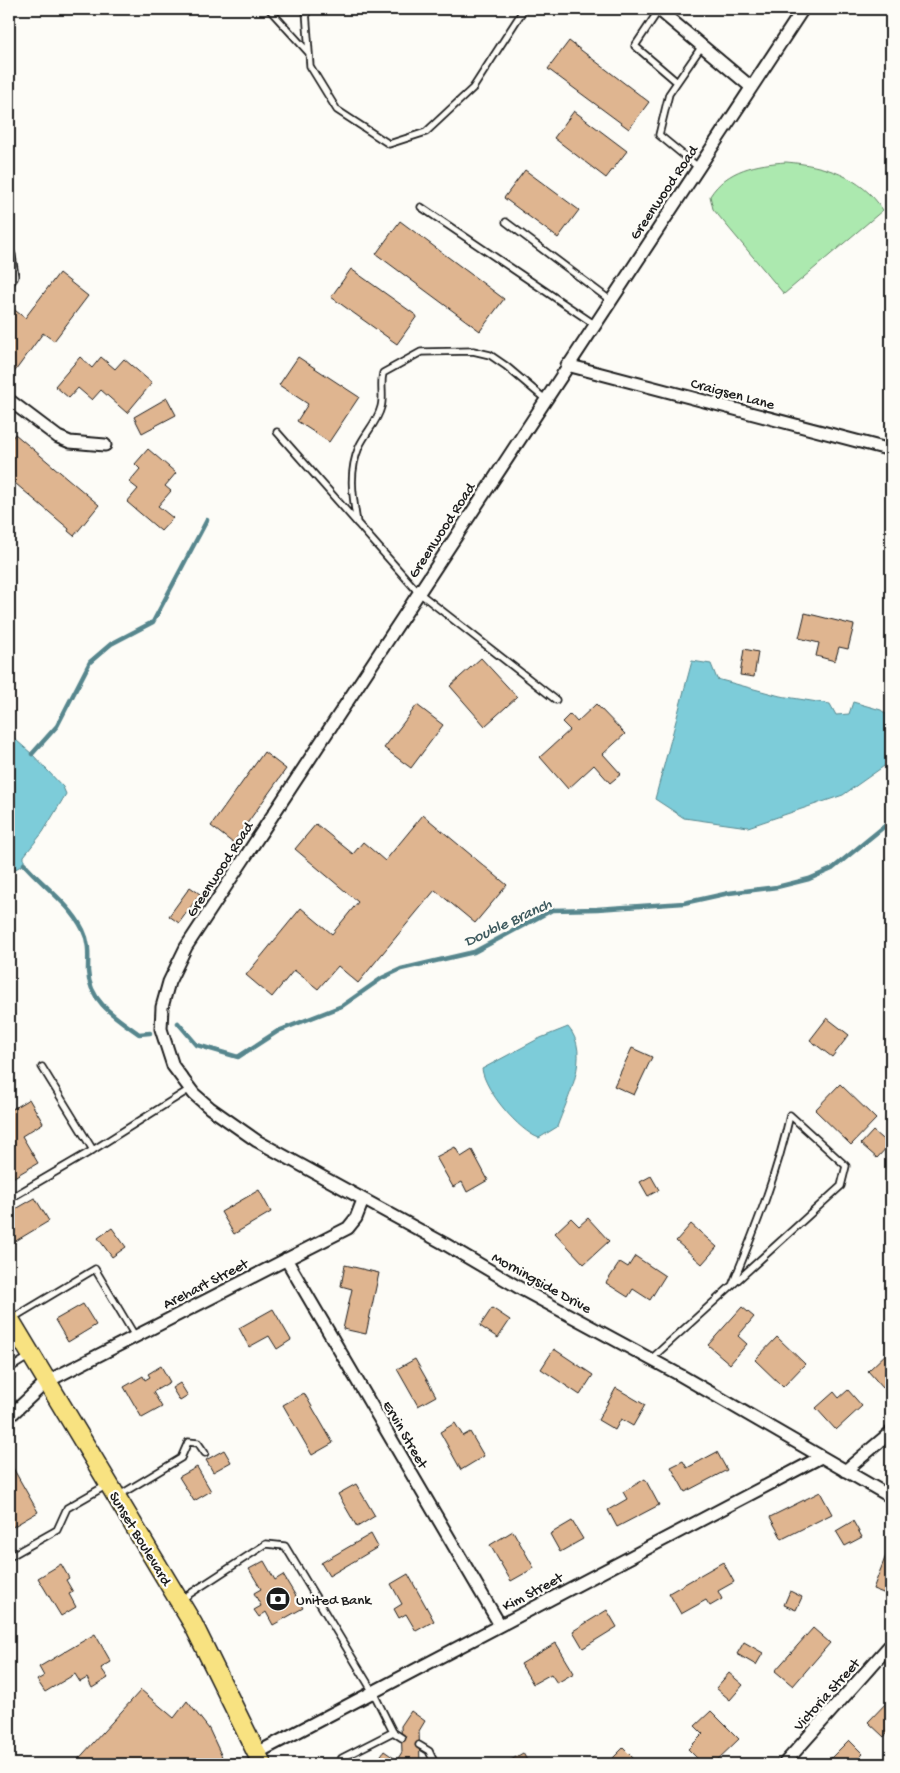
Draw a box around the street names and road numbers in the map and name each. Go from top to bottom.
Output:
street label: Greenwood Road [627,142,703,244]
street label: Craigsen Lane [689,375,777,415]
street label: Greenwood Road [405,479,481,582]
street label: Greenwood Road [183,818,259,921]
street label: Morningside Drive [488,1249,594,1319]
street label: Arehart Street [160,1255,253,1314]
street label: Ervin Street [378,1398,432,1474]
street label: Sunset Boulevard [104,1489,175,1590]
street label: Kim Street [500,1569,568,1616]
street label: Victoria Street [790,1654,866,1736]

